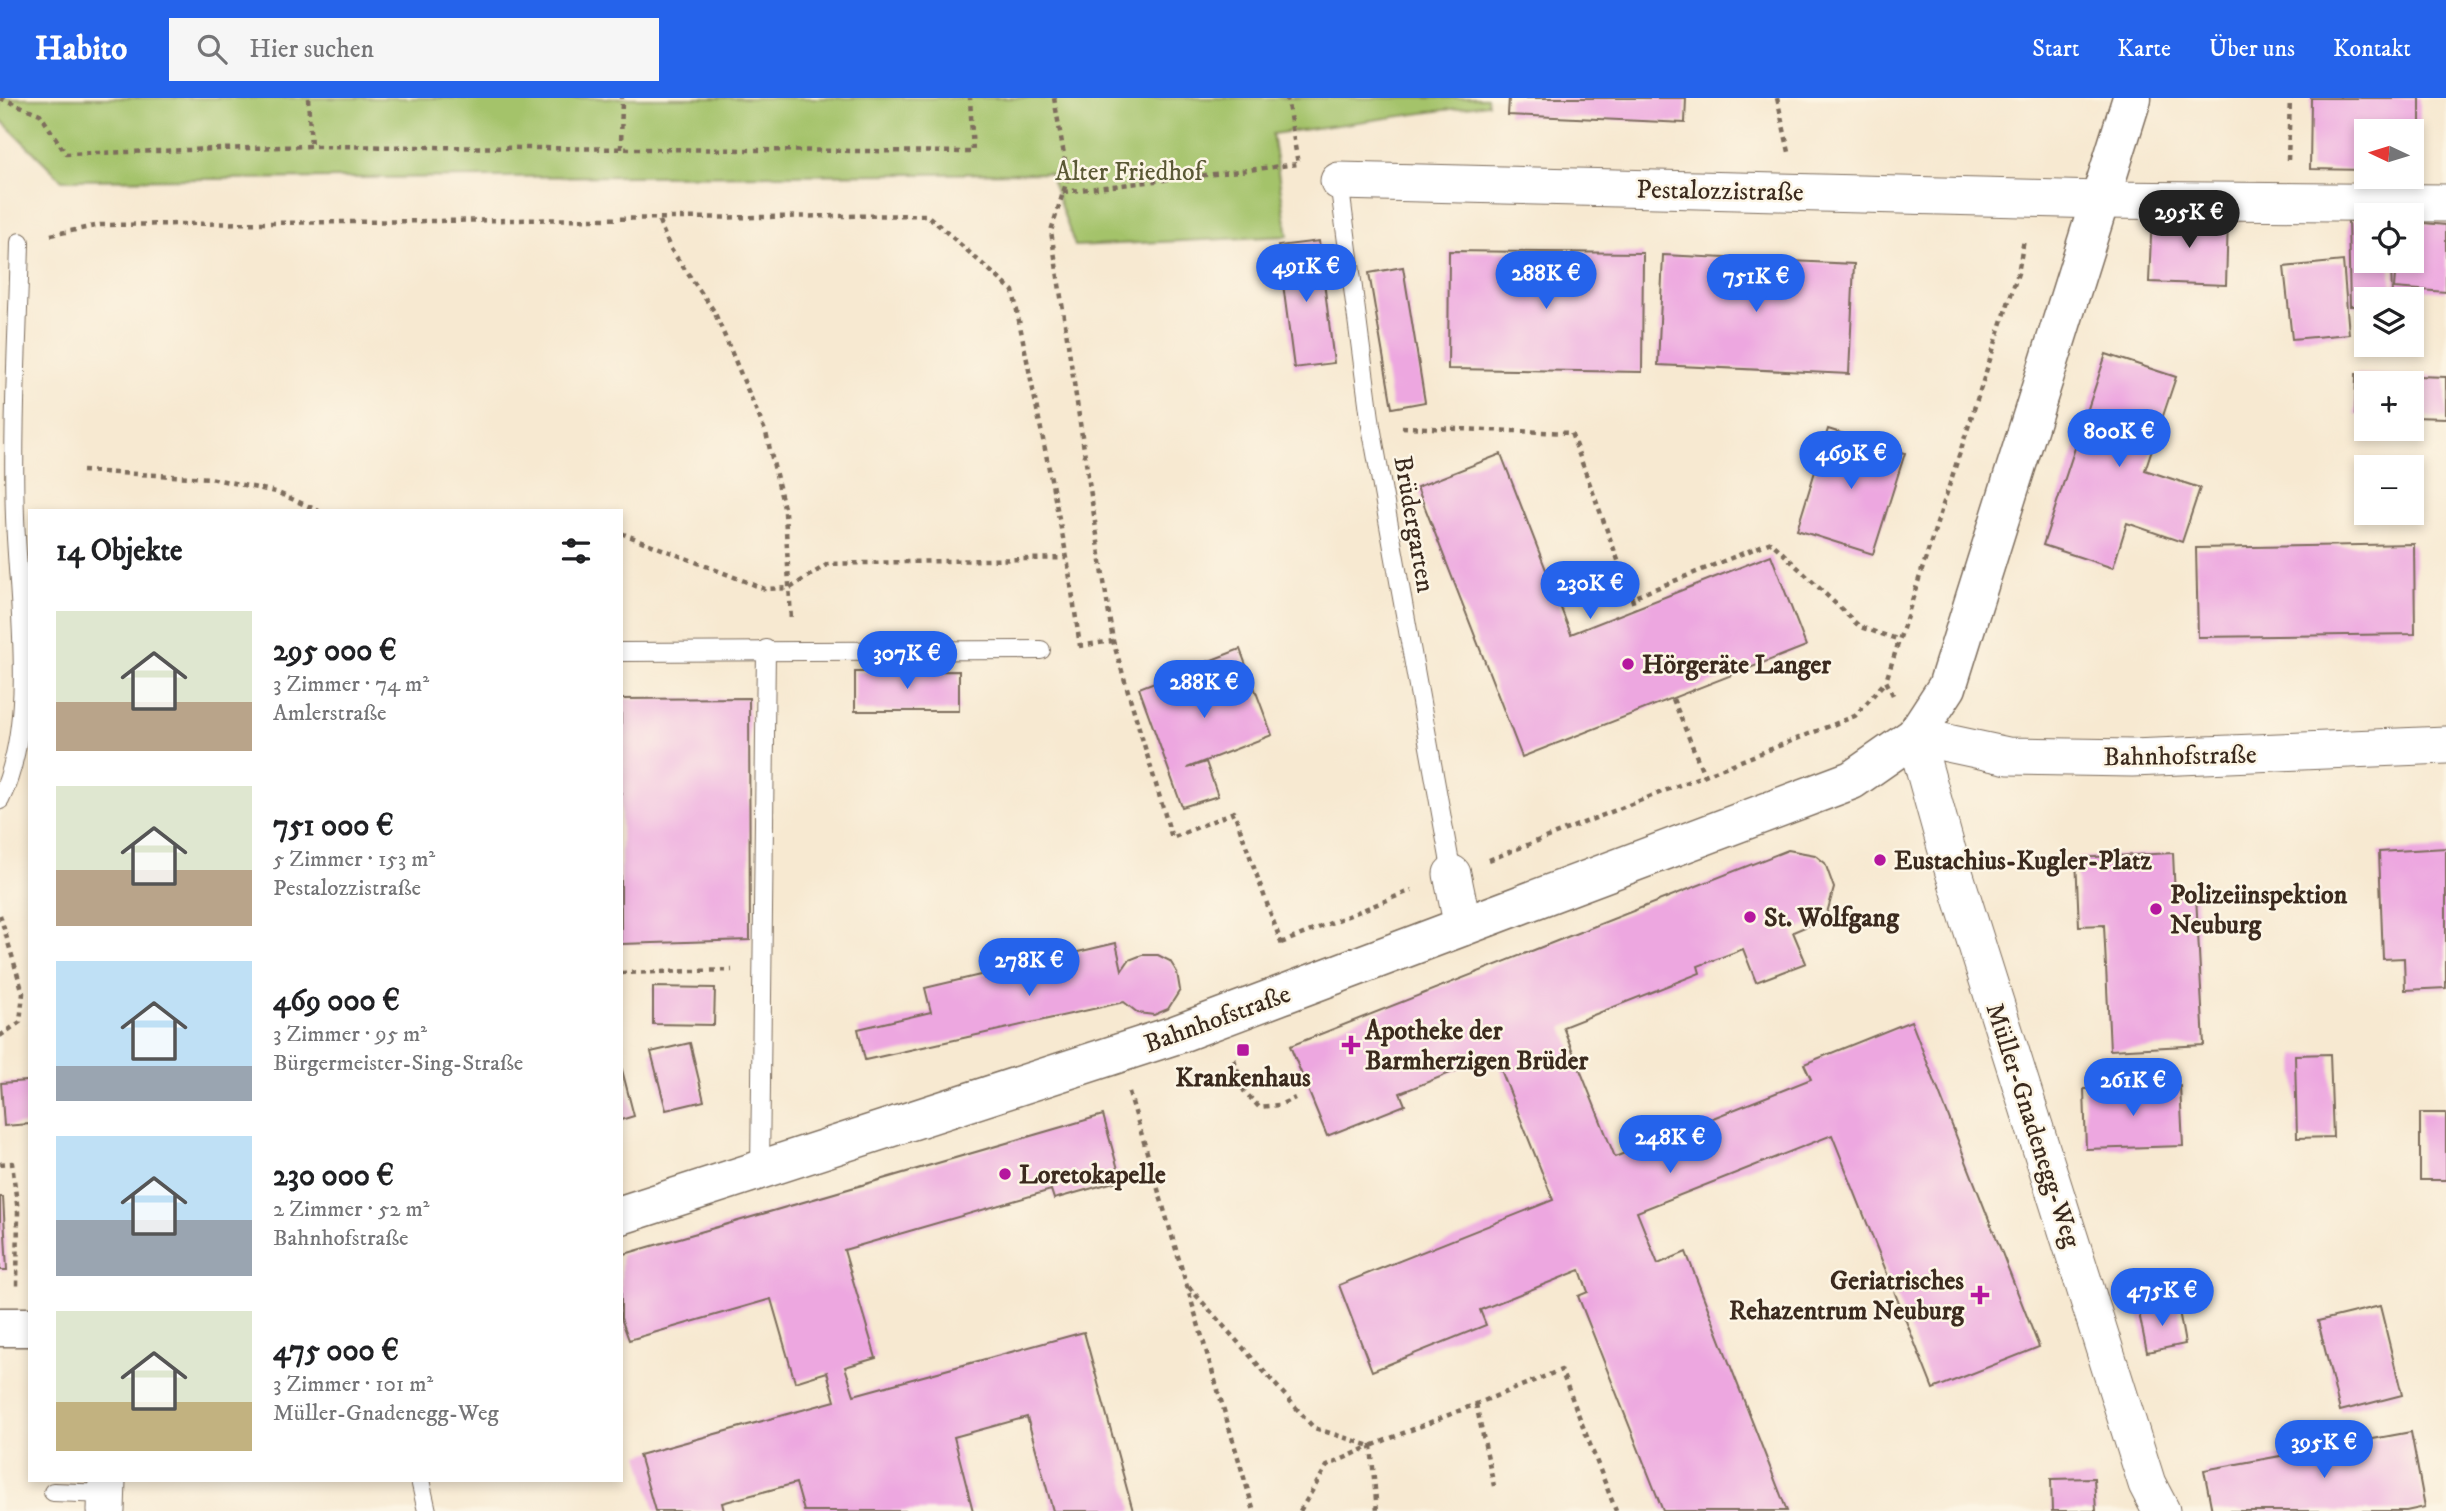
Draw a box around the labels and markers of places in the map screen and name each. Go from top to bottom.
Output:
pin: 295K € [2132,190,2246,250]
pin: 491K € [1249,244,1363,304]
pin: 288K € [1489,252,1603,311]
pin: 751K € [1699,254,1813,314]
pin: 800K € [2062,410,2176,469]
pin: 469K € [1794,432,1908,491]
pin: 230K € [1533,561,1647,621]
pin: 307K € [850,632,964,691]
place label: Hörgeräte Langer [1642,649,1831,682]
marker: Hörgeräte Langer [1620,656,1636,672]
pin: 288K € [1147,660,1261,720]
place label: Eustachius-Kugler-Platz [1894,845,2152,878]
marker: Eustachius-Kugler-Platz [1872,852,1888,868]
place label: Polizeiinspektion Neuburg [2170,879,2348,942]
marker: Polizeiinspektion Neuburg [2148,901,2164,917]
place label: St. Wolfgang [1764,902,1900,935]
marker: St. Wolfgang [1742,909,1758,925]
pin: 278K € [972,939,1086,998]
place label: Apotheke der Barmherzigen Brüder [1364,1015,1589,1078]
marker: Apotheke der Barmherzigen Brüder [1343,1037,1359,1053]
marker: Krankenhaus [1235,1042,1251,1058]
pin: 261K € [2076,1058,2190,1118]
place label: Krankenhaus [1175,1062,1311,1095]
pin: 248K € [1613,1116,1727,1175]
place label: Loretokapelle [1019,1159,1166,1192]
marker: Loretokapelle [997,1166,1013,1182]
place label: Geriatrisches Rehazentrum Neuburg [1729,1265,1965,1328]
pin: 475K € [2105,1268,2219,1328]
marker: Geriatrisches Rehazentrum Neuburg [1970,1285,1990,1305]
pin: 395K € [2267,1420,2381,1480]

